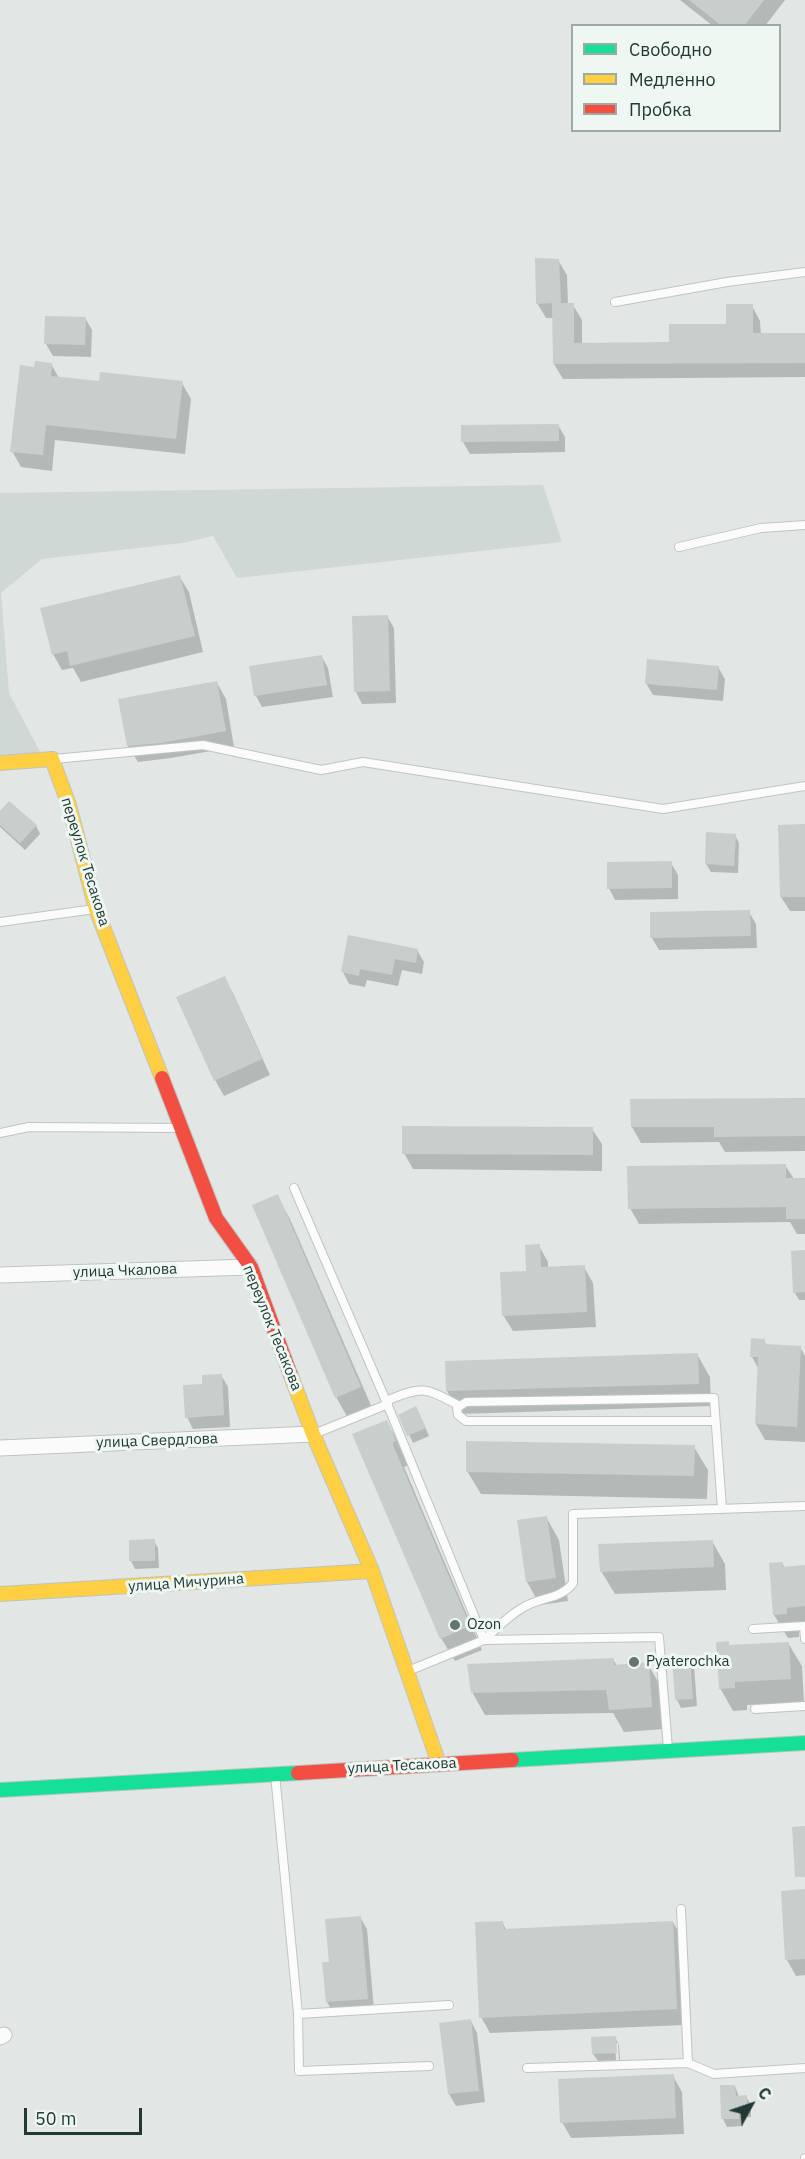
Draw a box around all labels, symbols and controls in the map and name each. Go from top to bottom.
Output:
legend [571,24,781,132]
text: Свободно [629,38,712,61]
text: Медленно [629,68,716,91]
text: Пробка [629,98,692,121]
street label: переулок Тесакова [57,795,113,929]
street label: улица Чкалова [73,1260,177,1282]
street label: переулок Тесакова [239,1263,305,1393]
street label: улица Свердлова [96,1430,218,1452]
street label: улица Мичурина [128,1570,244,1596]
place label: Ozon [467,1616,501,1634]
marker: Ozon [448,1618,462,1632]
place label: Pyaterochka [646,1653,730,1671]
marker: Pyaterochka [627,1655,641,1669]
street label: улица Тесакова [347,1754,457,1778]
north arrow [721,2075,781,2135]
text: С [754,2083,776,2104]
scale bar [27,2096,146,2134]
text: 50 m [35,2107,77,2130]

